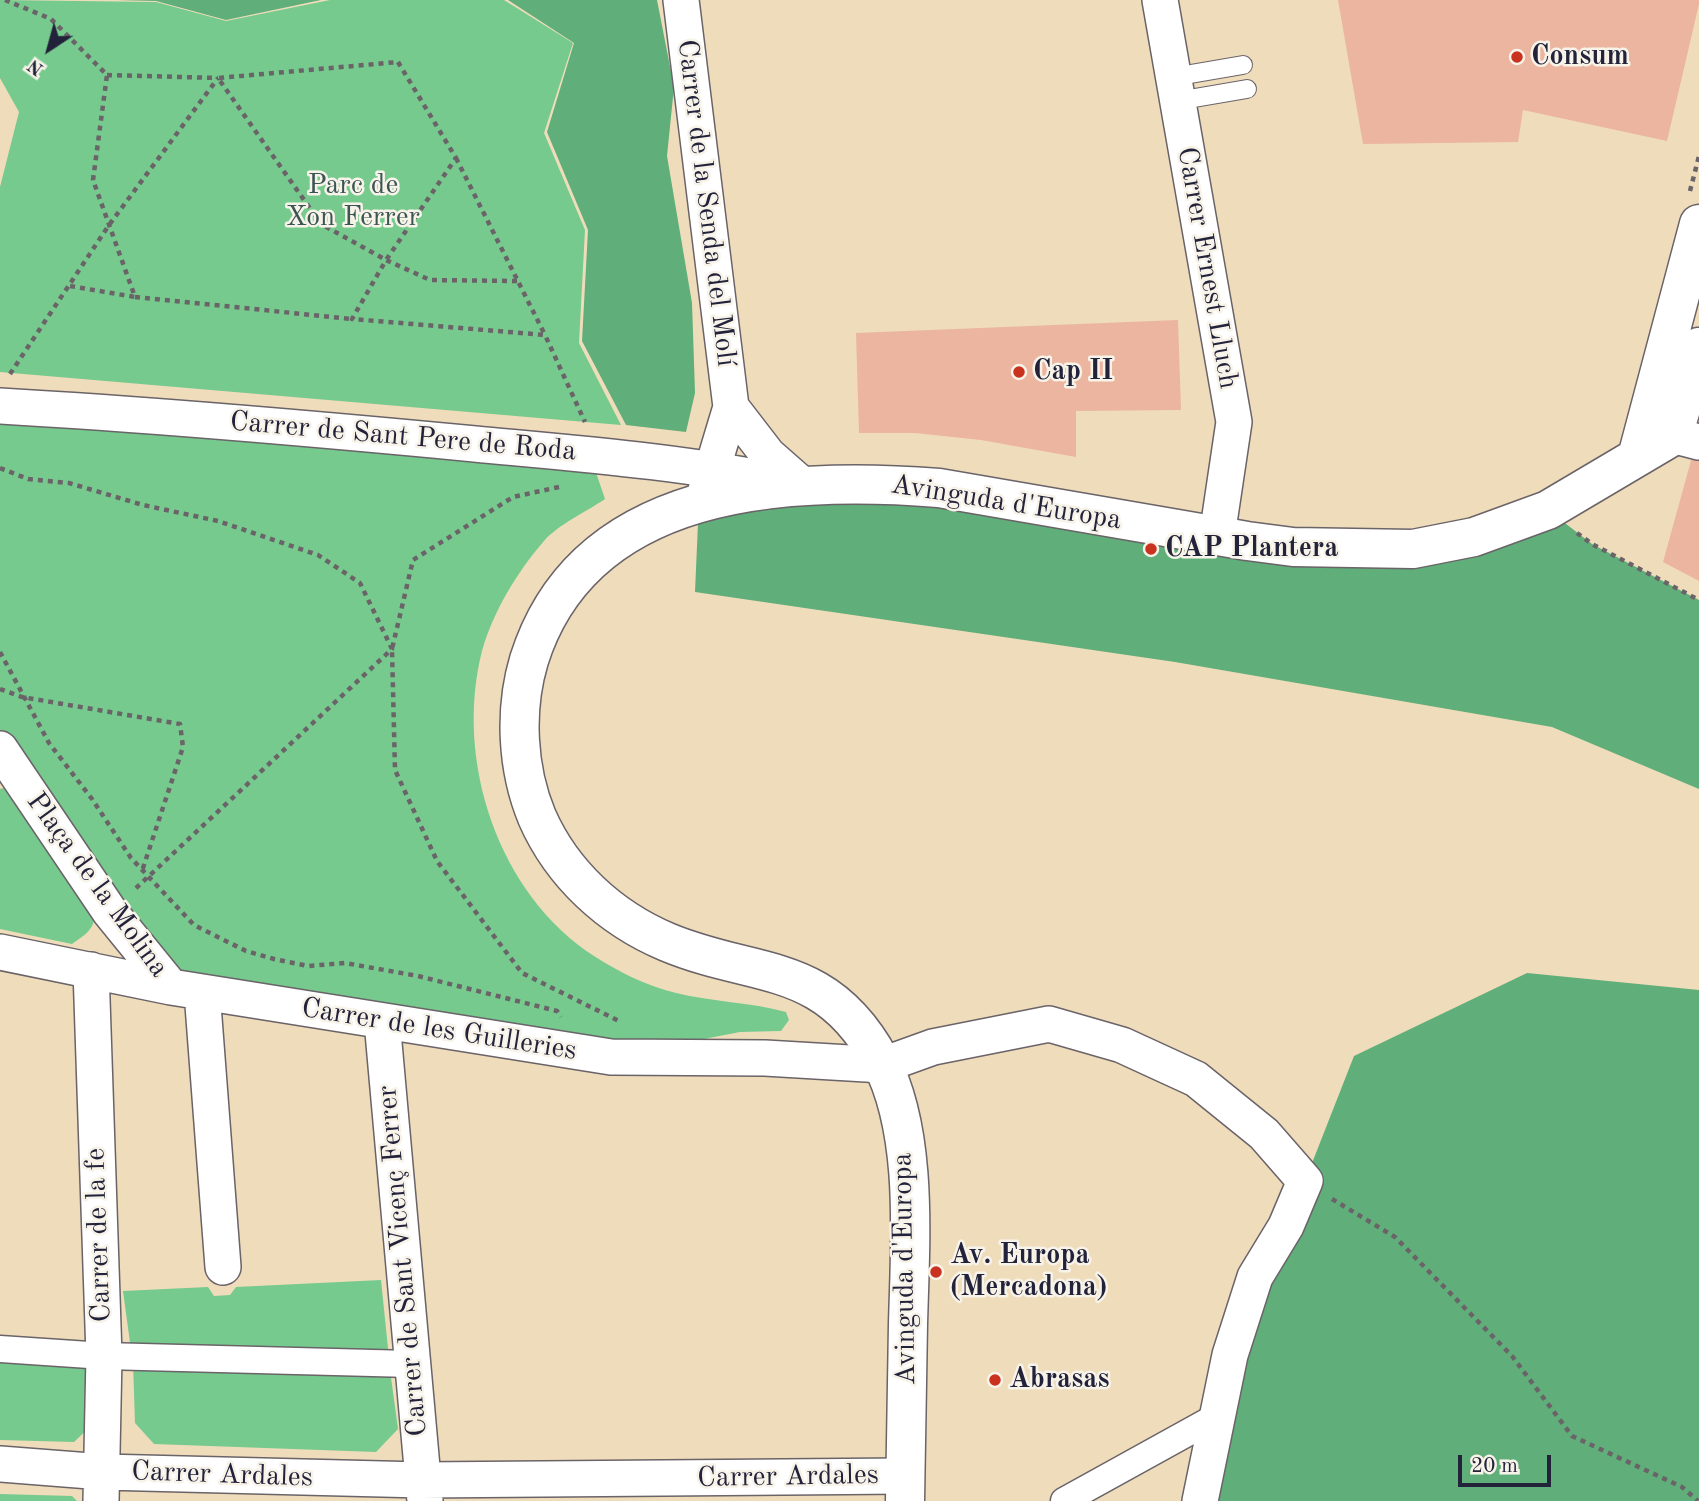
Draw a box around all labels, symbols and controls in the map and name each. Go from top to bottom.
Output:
north arrow [14,14,84,84]
street label: Carrer de la Senda del Molí [669,38,743,368]
place label: Consum [1531,40,1629,74]
marker: Consum [1509,49,1525,65]
text: N [25,54,48,78]
street label: Carrer Ernest Lluch [1169,144,1245,392]
park label: Parc de Xon Ferrer [286,169,420,235]
place label: Cap II [1033,355,1113,389]
marker: Cap II [1011,364,1027,380]
street label: Carrer de Sant Pere de Roda [228,405,578,469]
street label: Avinguda d'Europa [888,468,1124,538]
place label: CAP Plantera [1165,532,1338,566]
marker: CAP Plantera [1143,541,1159,557]
street label: Plaça de la Molina [19,786,175,984]
street label: Carrer de les Guilleries [299,992,579,1068]
street label: Carrer de Sant Vicenç Ferrer [371,1084,435,1438]
street label: Carrer de la fe [79,1147,119,1323]
street label: Avinguda d'Europa [886,1152,924,1386]
place label: Av. Europa (Mercadona) [950,1239,1107,1305]
marker: Av. Europa (Mercadona) [928,1264,944,1280]
place label: Abrasas [1009,1363,1110,1397]
marker: Abrasas [987,1372,1003,1388]
scale bar [1461,1442,1554,1486]
street label: Carrer Ardales [131,1455,313,1495]
text: 20 m [1471,1456,1518,1477]
street label: Carrer Ardales [697,1459,879,1495]

